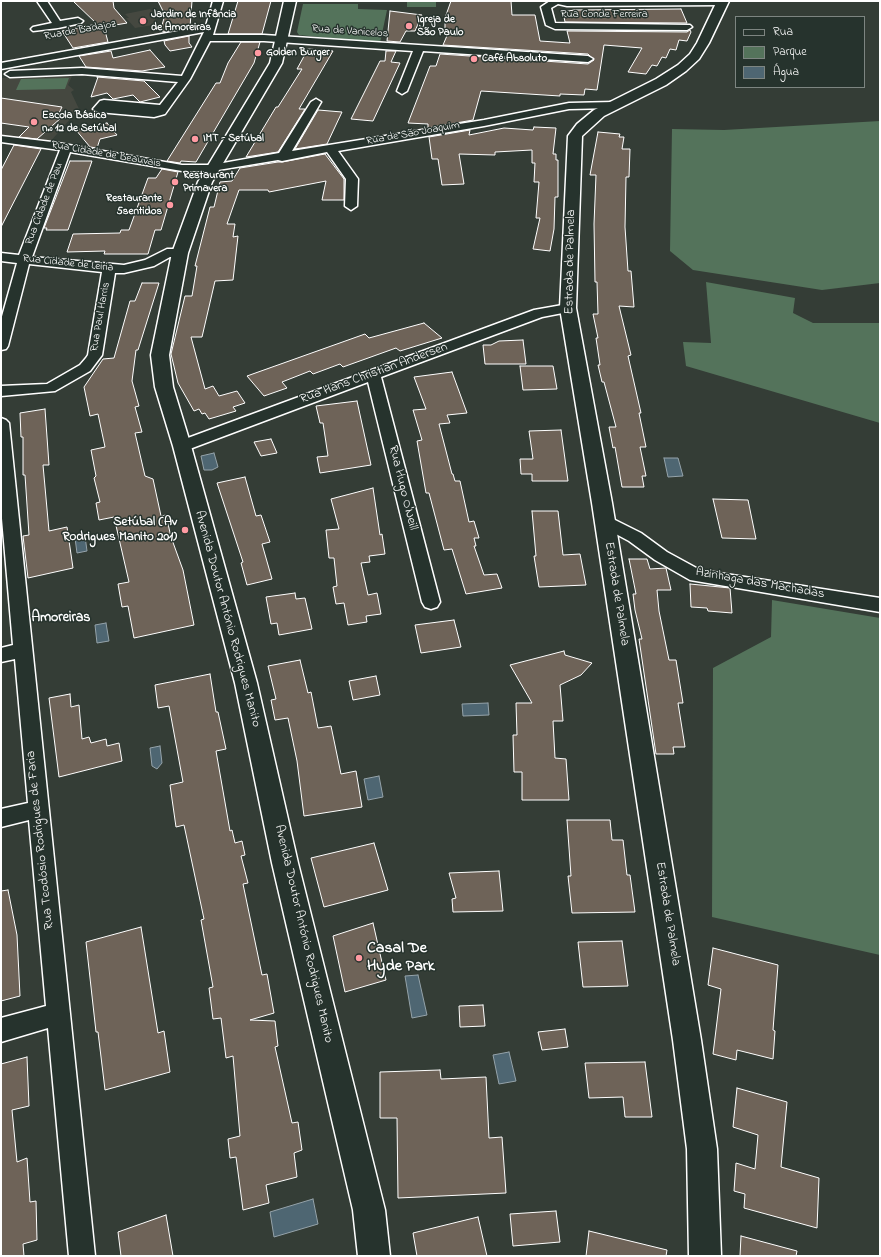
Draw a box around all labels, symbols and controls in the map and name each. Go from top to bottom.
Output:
place label: Jardim de Infância de Amoreiras [151,8,236,34]
street label: Rua Conde Ferreira [560,8,648,22]
place label: Igreja de São Paulo [417,13,464,39]
marker: Jardim de Infância de Amoreiras [138,16,148,26]
legend [735,16,865,88]
street label: Rua de Badajoz [43,18,117,44]
marker: Igreja de São Paulo [404,21,414,31]
street label: Rua de Vanicelos [311,23,389,41]
text: Rua [773,23,793,41]
text: Parque [773,43,807,61]
place label: Golden Burger [266,46,330,60]
marker: Golden Burger [253,48,263,58]
place label: Café Absoluto [482,52,547,66]
marker: Café Absoluto [469,54,479,64]
text: Água [773,63,799,81]
place label: Escola Básica n.º 12 de Setúbal [42,109,116,135]
marker: Escola Básica n.º 12 de Setúbal [29,117,39,127]
street label: Rua de São Joaquim [365,119,461,149]
place label: IMT - Setúbal [203,132,264,146]
marker: IMT - Setúbal [190,134,200,144]
street label: Rua Cidade de Beauvais [50,139,162,171]
street label: Rua Cidade de Pau [23,161,67,247]
place label: Restaurant Primavera [183,169,234,195]
marker: Restaurant Primavera [170,177,180,187]
place label: Restaurante 5sentidos [106,192,162,218]
marker: Restaurante 5sentidos [165,200,175,210]
street label: Estrada de Palmela [562,209,580,315]
street label: Rua Cidade de Leiria [22,253,114,275]
street label: Rua Paul Harris [88,281,114,353]
street label: Rua Hans Christian Andersen [298,340,450,408]
street label: Rua Hugo O'Neill [384,444,420,532]
street label: Avenida Doutor António Rodrigues Manito [191,509,263,729]
place label: Setúbal (Av Rodrigues Manito 201) [62,515,177,546]
marker: Setúbal (Av Rodrigues Manito 201) [180,525,190,535]
street label: Estrada de Palmela [600,541,632,647]
street label: Azinhaga das Machadas [694,565,826,603]
district label: Amoreiras [32,611,90,627]
street label: Rua Teodósio Rodrigues de Faria [24,750,58,930]
street label: Avenida Doutor António Rodrigues Manito [270,823,336,1045]
street label: Estrada de Palmela [651,861,683,967]
place label: Casal De Hyde Park [367,939,435,977]
marker: Casal De Hyde Park [354,953,364,963]

